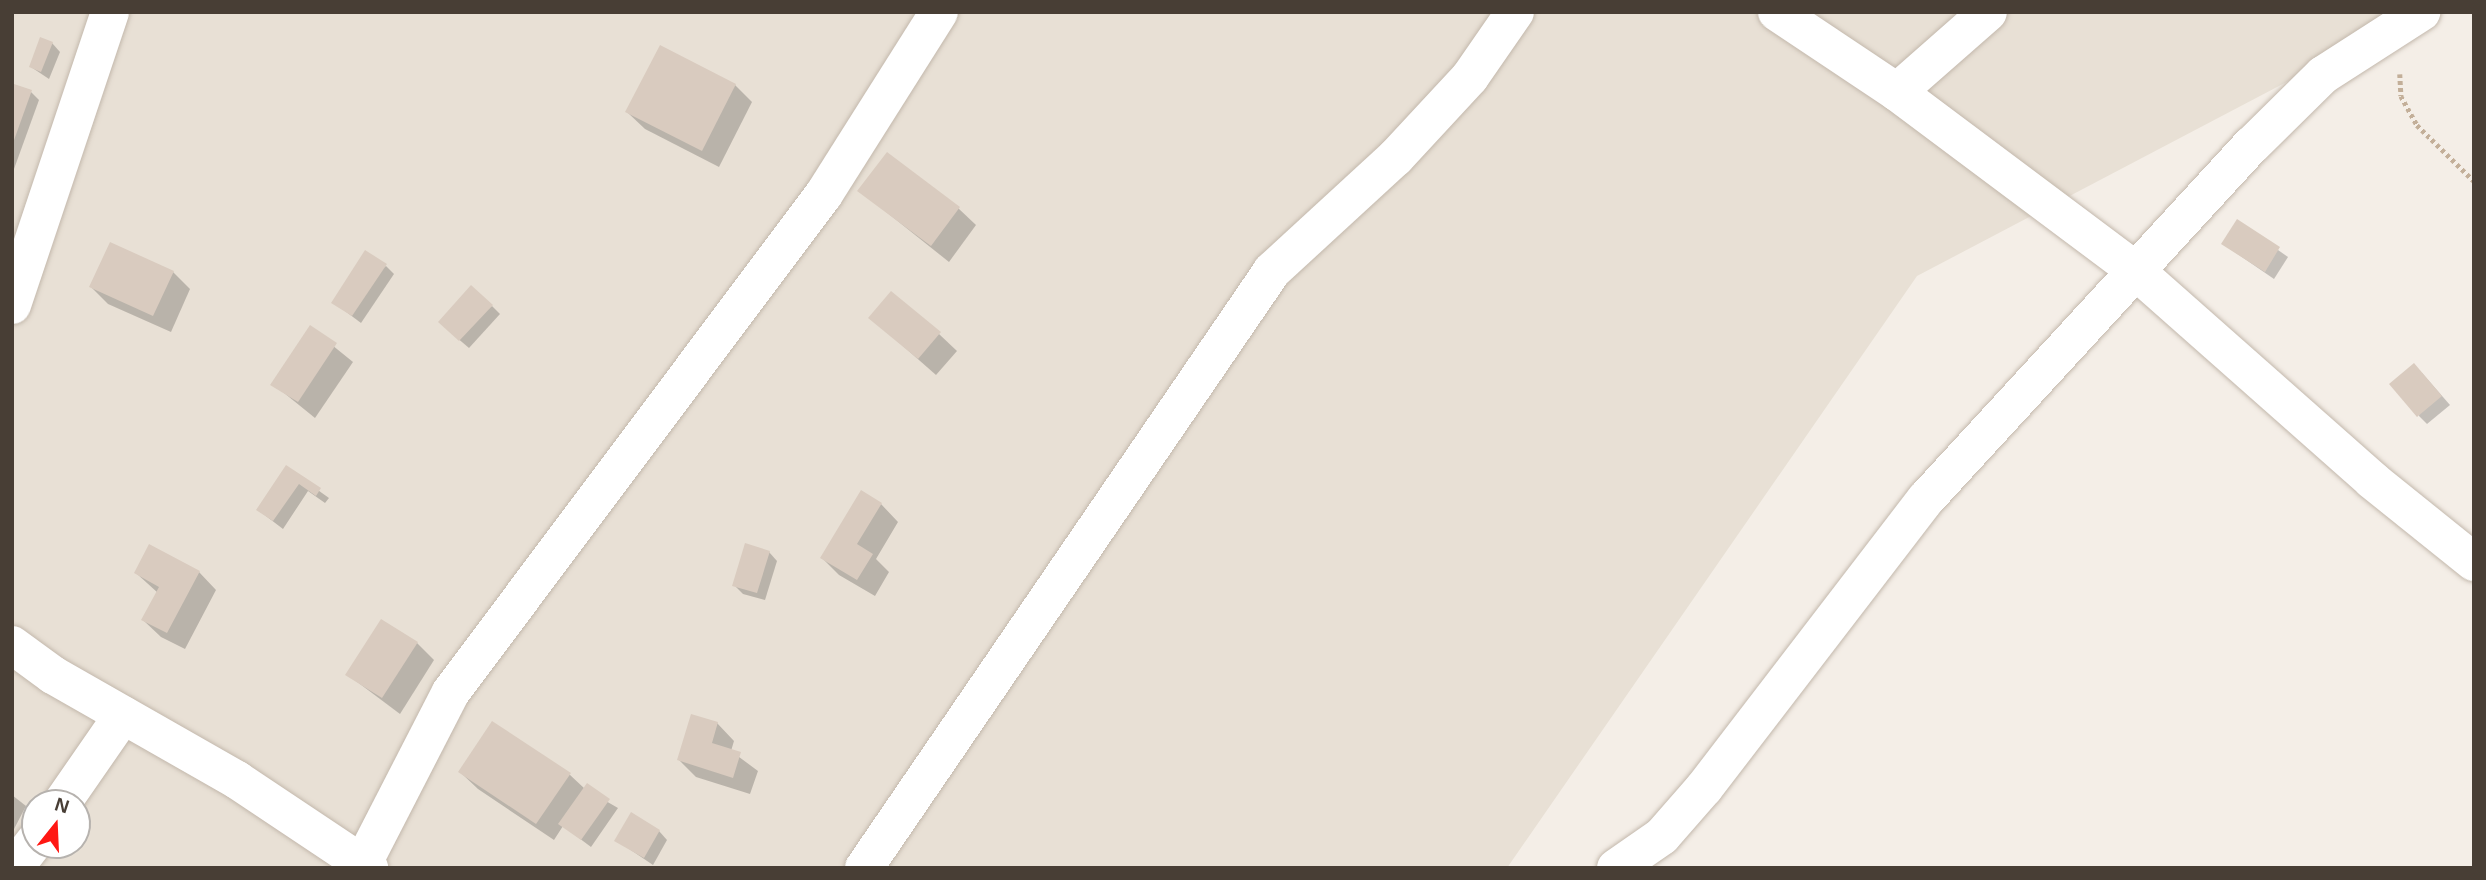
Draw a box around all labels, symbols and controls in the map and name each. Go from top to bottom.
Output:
north arrow [21,789,91,859]
text: N [52,793,72,818]

